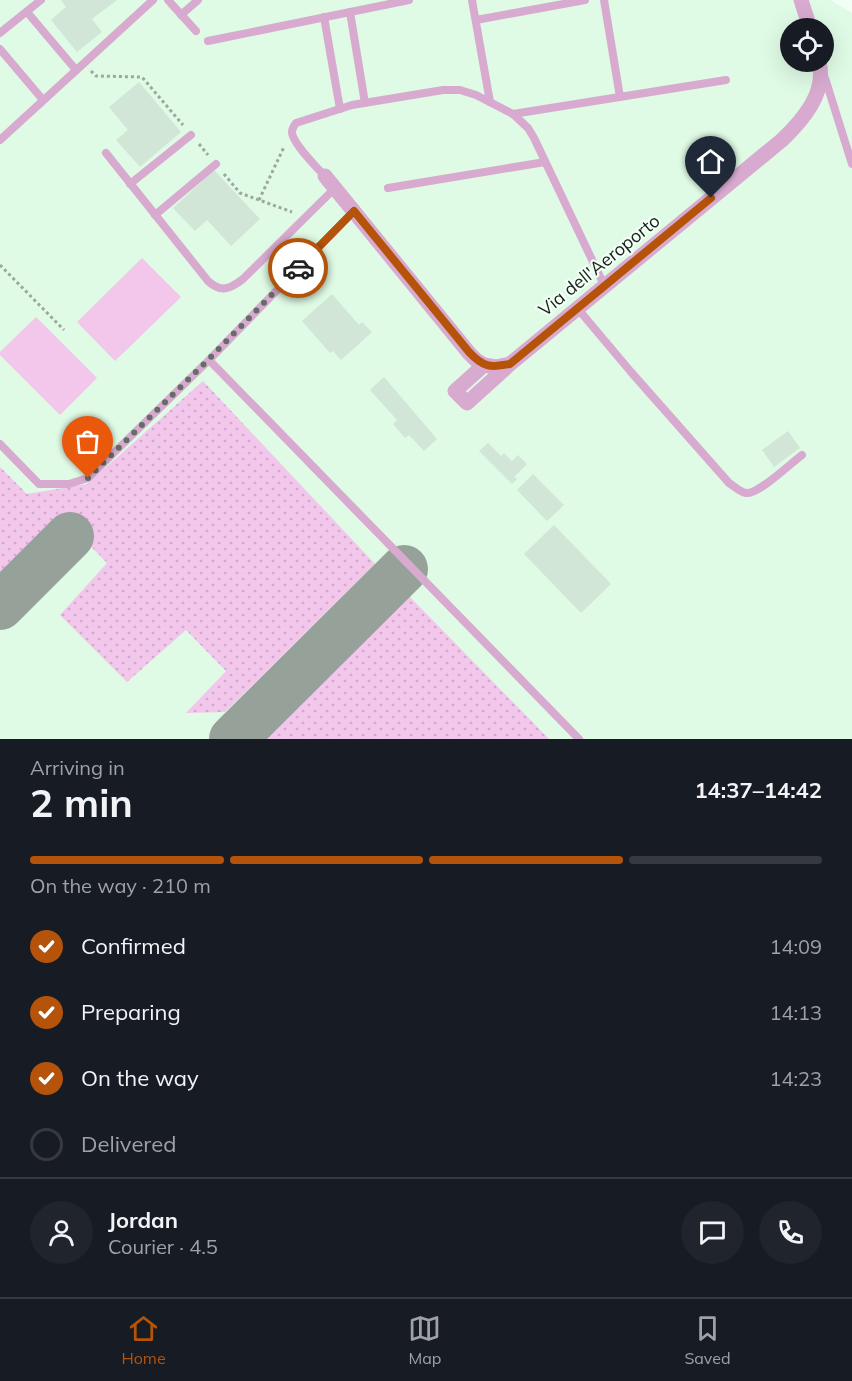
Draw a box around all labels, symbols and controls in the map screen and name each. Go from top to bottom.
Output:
map controls [780,18,834,72]
button: locate [780,18,834,72]
pin [685,136,736,198]
icon: home [694,145,727,178]
street label: Via dell'Aeroporto [534,209,664,321]
courier [268,238,328,298]
icon: car [282,252,315,285]
pin [62,416,113,478]
icon: bag [71,425,104,458]
text: Arriving in [30,755,125,780]
text: 14:37–14:42 [694,776,822,804]
text: 2 min [30,778,133,827]
text: On the way · 210 m [30,873,211,898]
icon: check [30,930,63,963]
text: Confirmed [81,932,186,960]
text: 14:09 [769,934,822,959]
icon: check [30,996,63,1029]
text: Preparing [81,998,181,1026]
text: 14:13 [769,1000,822,1025]
icon: check [30,1062,63,1095]
text: On the way [81,1064,199,1092]
text: 14:23 [769,1066,822,1091]
text: Delivered [81,1130,176,1158]
button: person [30,1201,93,1264]
button: chat [681,1201,744,1264]
button: phone [759,1201,822,1264]
text: Jordan [108,1206,178,1234]
text: Courier · 4.5 [108,1234,218,1259]
tab: Home [121,1312,166,1368]
tab: Map [408,1312,441,1368]
tab: Saved [684,1312,731,1368]

